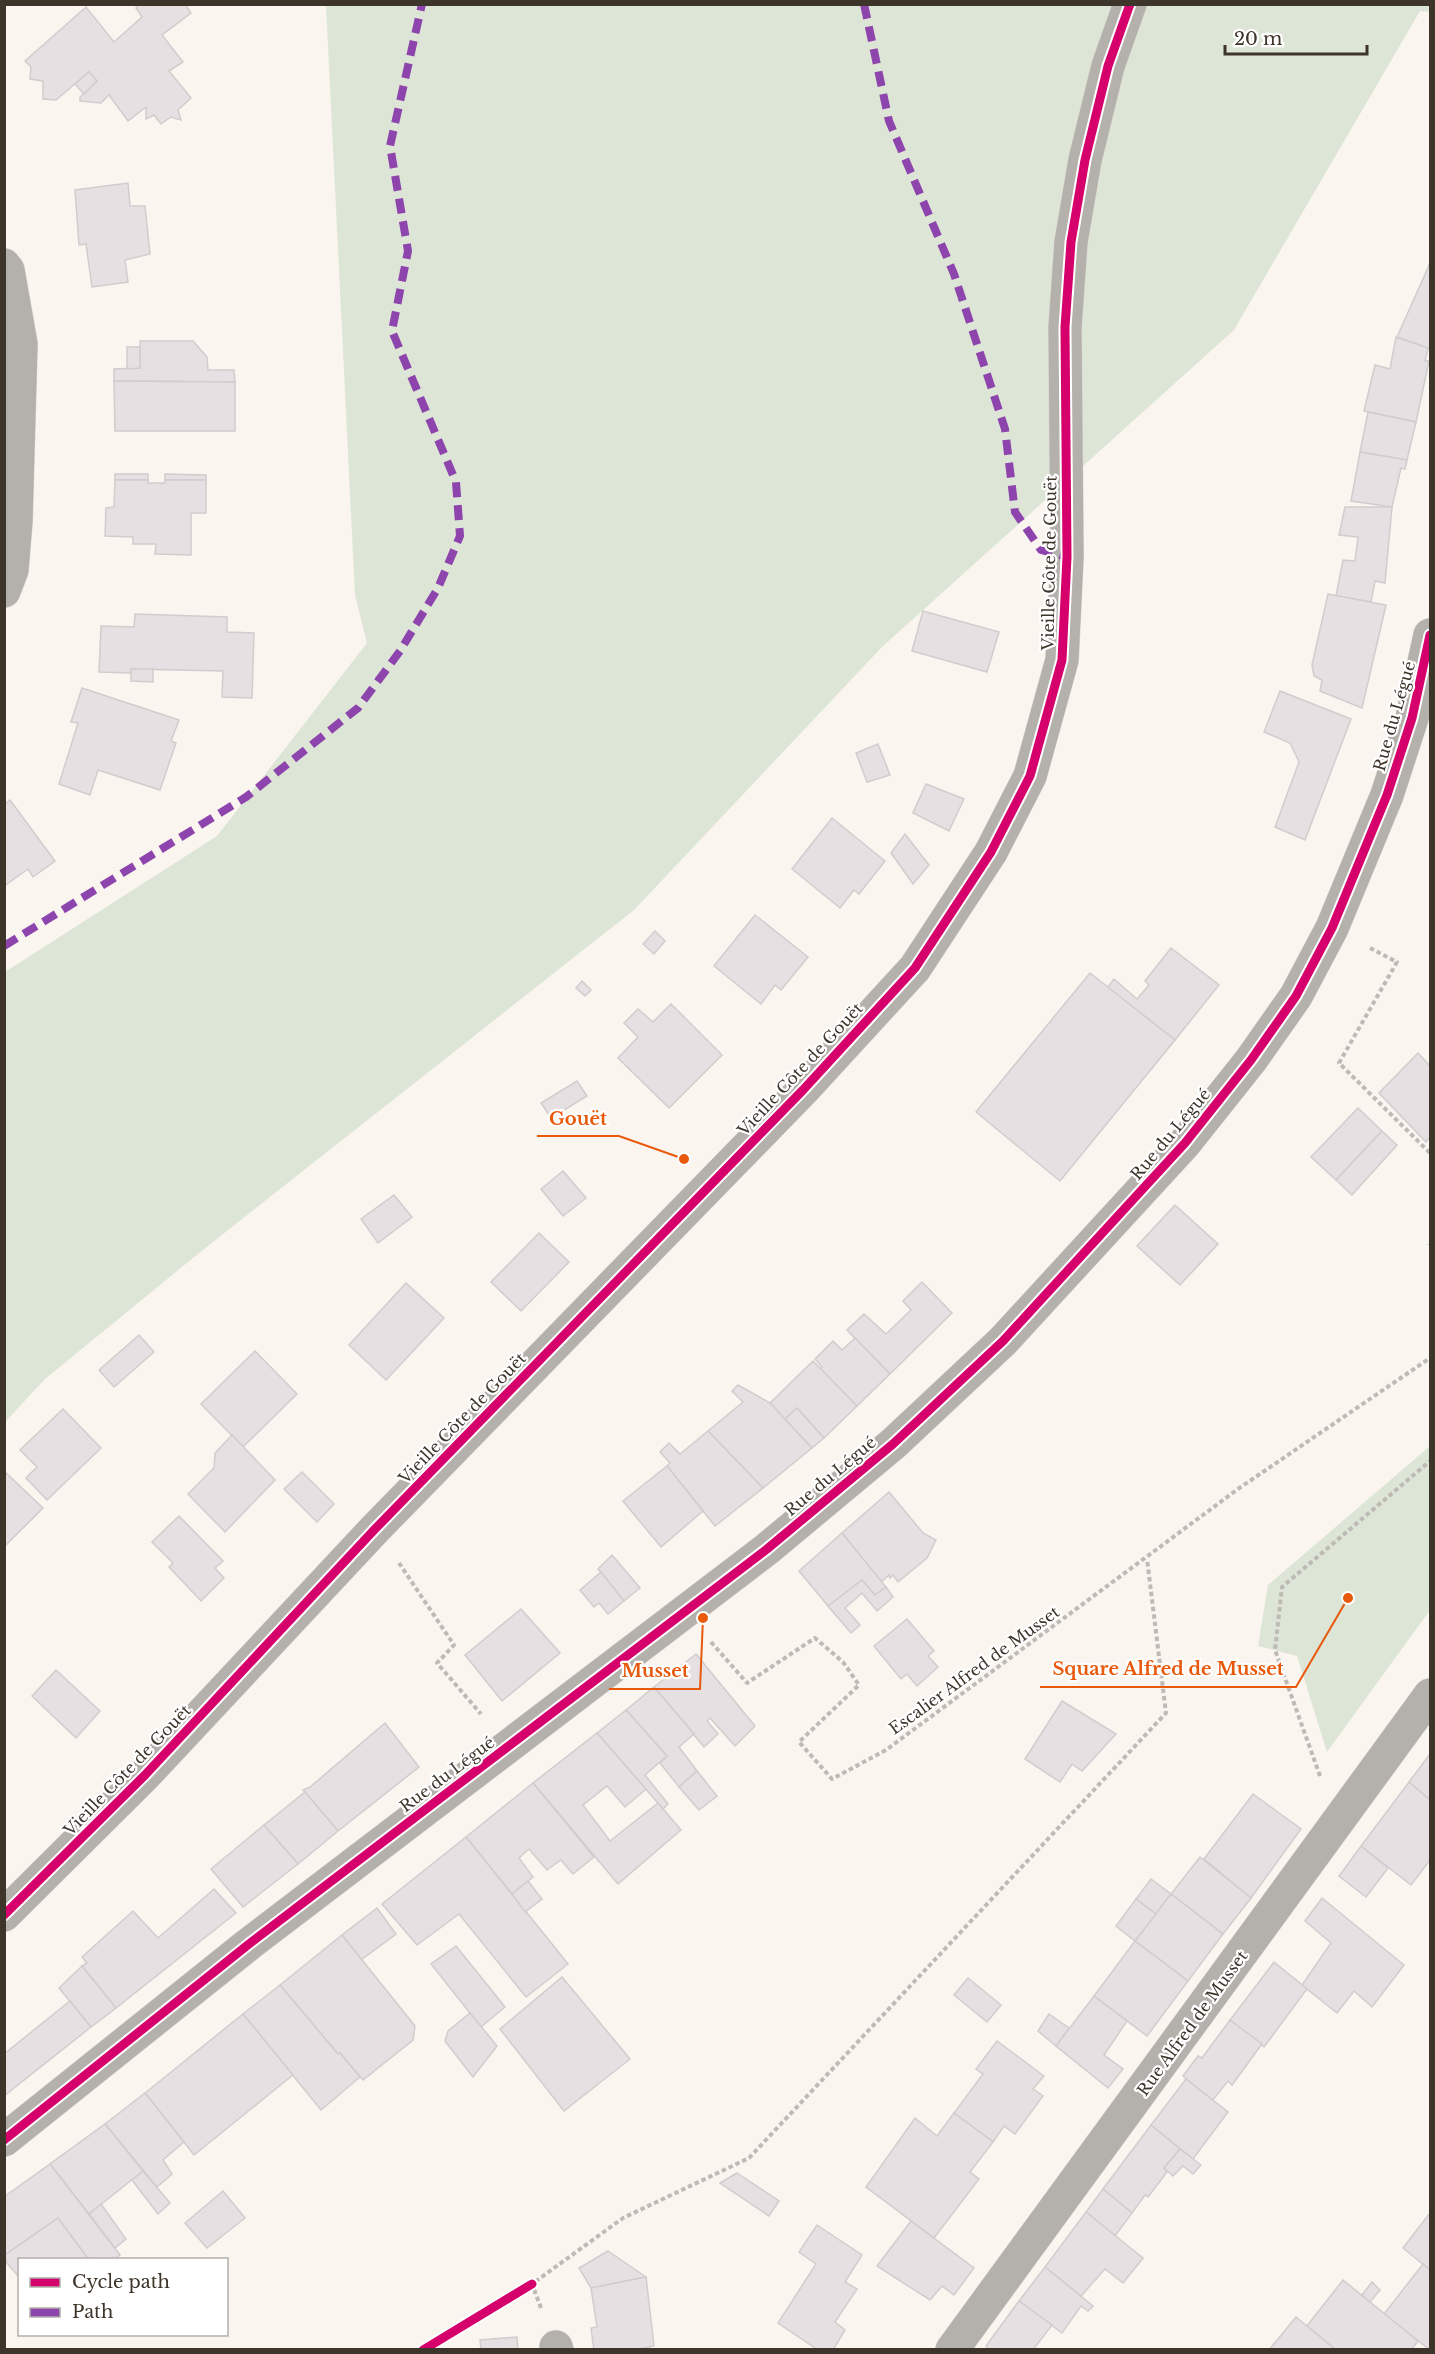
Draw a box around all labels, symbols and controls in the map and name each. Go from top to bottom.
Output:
scale bar [1225,18,1368,56]
text: 20 m [1234,28,1282,50]
street label: Vieille Côte de Gouët [1037,476,1061,651]
street label: Rue du Légué [1369,659,1419,773]
street label: Vieille Côte de Gouët [732,998,867,1140]
street label: Rue du Légué [1126,1084,1214,1184]
callout: Gouët [537,1100,619,1136]
text: Gouët [549,1108,607,1130]
street label: Vieille Côte de Gouët [393,1348,530,1488]
street label: Rue du Légué [780,1432,880,1520]
street label: Escalier Alfred de Musset [885,1601,1063,1739]
callout: Square Alfred de Musset [1040,1651,1296,1687]
callout: Musset [609,1653,700,1689]
text: Square Alfred de Musset [1052,1658,1284,1680]
text: Musset [621,1660,689,1682]
street label: Vieille Côte de Gouët [58,1700,195,1840]
street label: Rue du Légué [396,1732,498,1816]
street label: Rue Alfred de Musset [1133,1946,1251,2100]
legend [18,2258,228,2336]
text: Cycle path [72,2271,170,2293]
text: Path [72,2301,113,2323]

